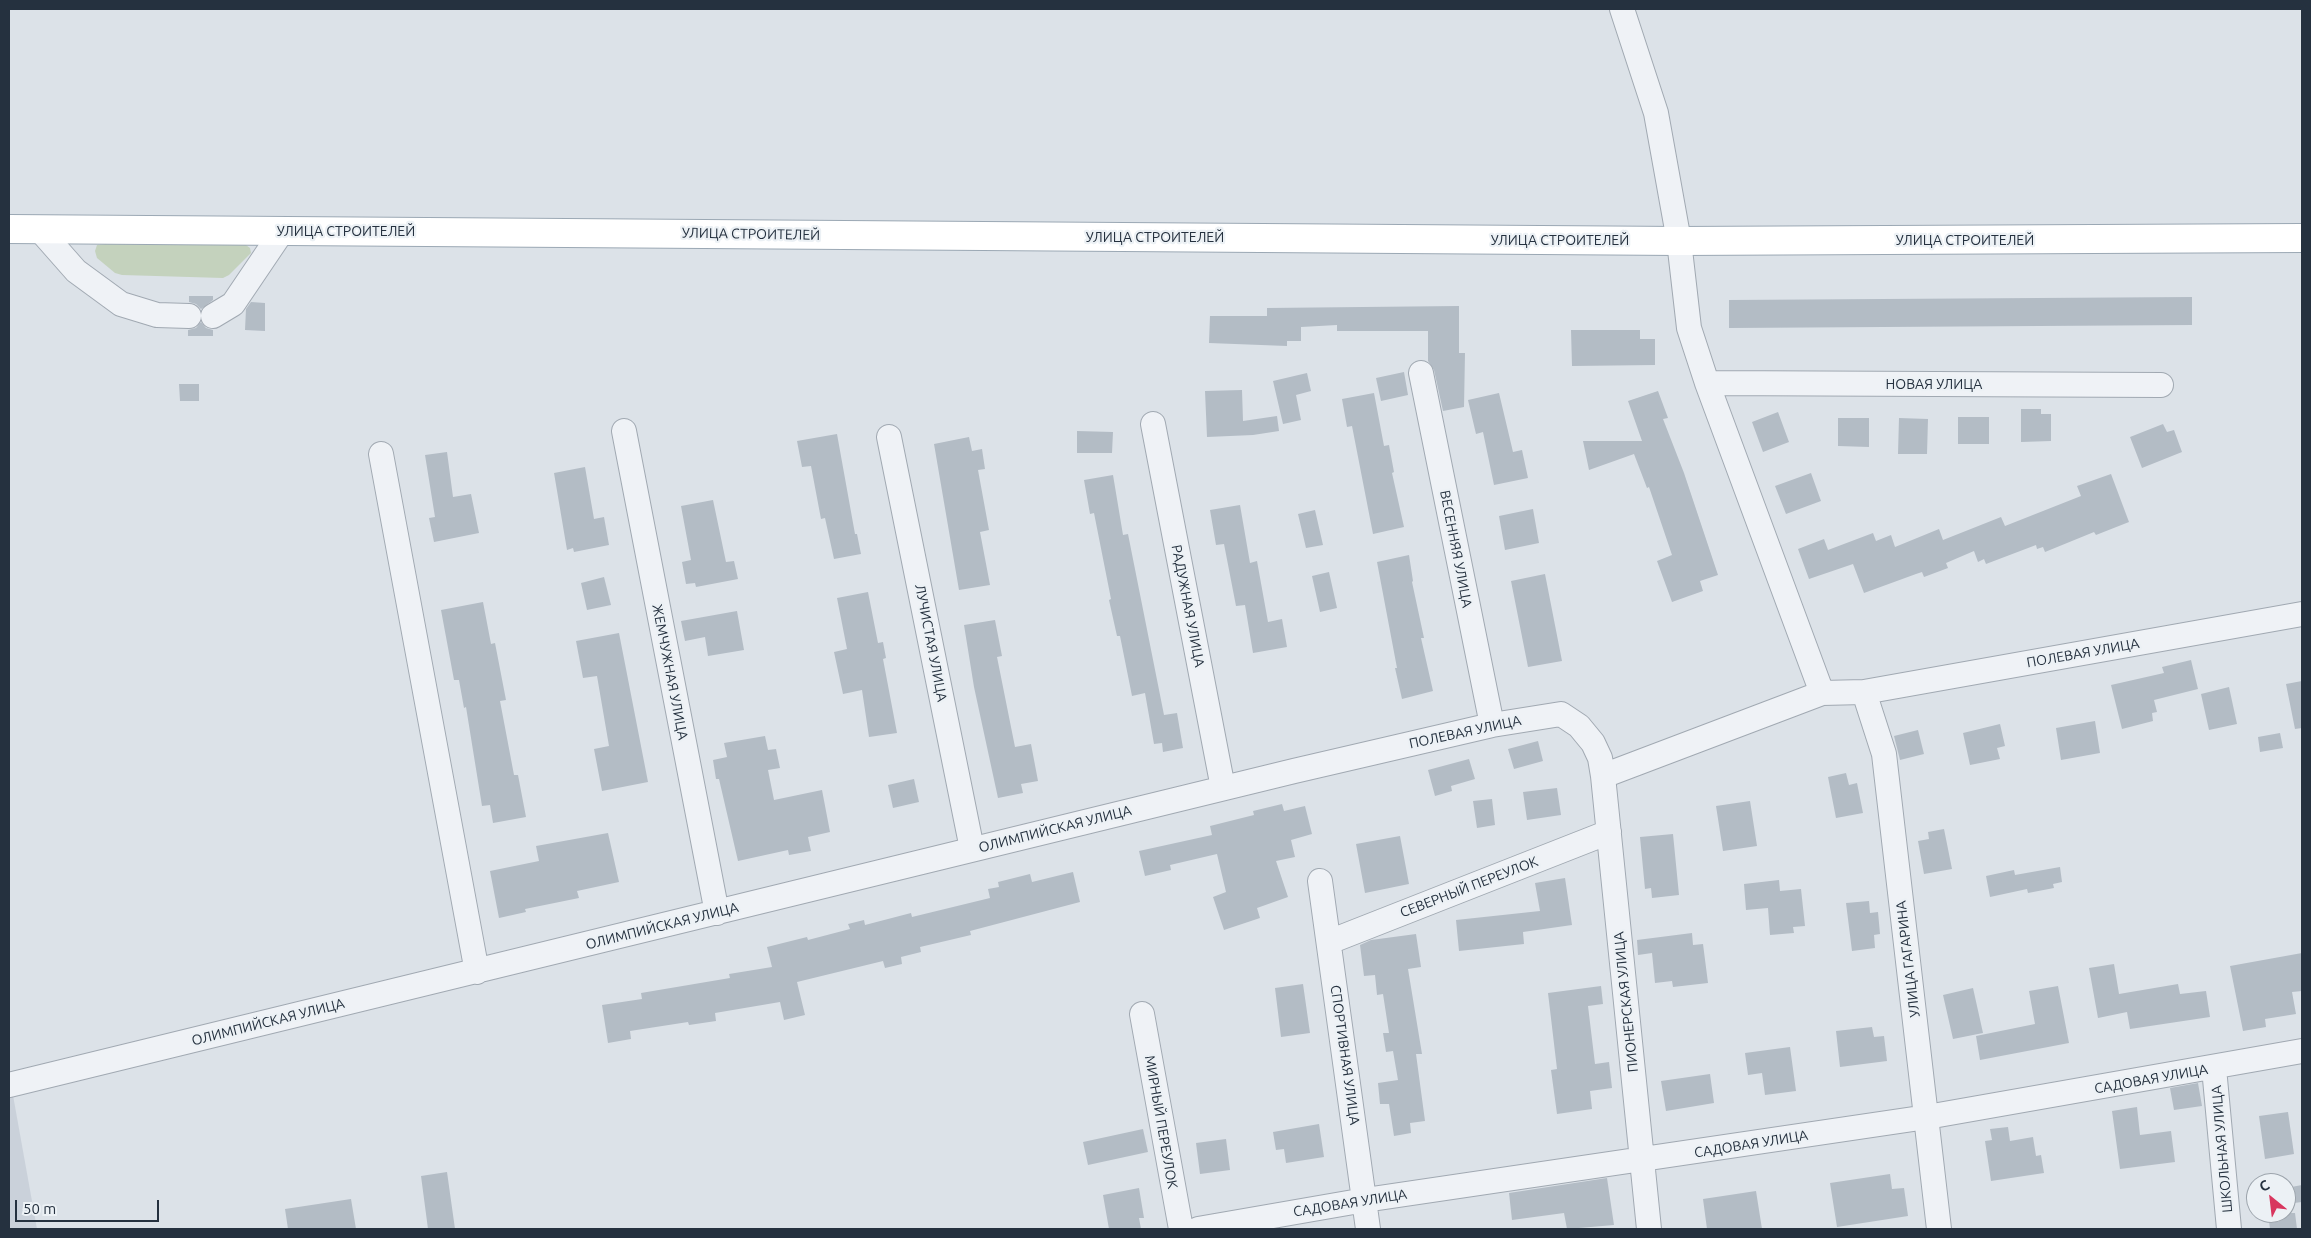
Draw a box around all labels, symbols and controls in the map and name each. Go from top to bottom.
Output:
street label: УЛИЦА СТРОИТЕЛЕЙ [277,223,415,239]
street label: УЛИЦА СТРОИТЕЛЕЙ [682,224,820,244]
street label: УЛИЦА СТРОИТЕЛЕЙ [1086,229,1224,245]
street label: УЛИЦА СТРОИТЕЛЕЙ [1491,232,1629,248]
street label: УЛИЦА СТРОИТЕЛЕЙ [1896,232,2034,248]
street label: НОВАЯ УЛИЦА [1886,376,1982,392]
street label: ВЕСЕННЯЯ УЛИЦА [1436,489,1476,609]
street label: РАДУЖНАЯ УЛИЦА [1168,543,1208,669]
street label: ЛУЧИСТАЯ УЛИЦА [911,583,951,703]
street label: ЖЕМЧУЖНАЯ УЛИЦА [649,603,691,741]
street label: ПОЛЕВАЯ УЛИЦА [2025,635,2141,671]
street label: ПОЛЕВАЯ УЛИЦА [1407,712,1523,752]
street label: ОЛИМПИЙСКАЯ УЛИЦА [977,802,1133,856]
street label: СЕВЕРНЫЙ ПЕРЕУЛОК [1398,853,1540,921]
street label: ОЛИМПИЙСКАЯ УЛИЦА [584,899,740,953]
street label: УЛИЦА ГАГАРИНА [1893,900,1923,1018]
street label: ПИОНЕРСКАЯ УЛИЦА [1610,931,1642,1073]
street label: СПОРТИВНАЯ УЛИЦА [1327,984,1363,1126]
street label: ОЛИМПИЙСКАЯ УЛИЦА [190,995,346,1049]
street label: МИРНЫЙ ПЕРЕУЛОК [1141,1054,1181,1190]
street label: САДОВАЯ УЛИЦА [2093,1061,2209,1097]
street label: ШКОЛЬНАЯ УЛИЦА [2208,1085,2236,1213]
street label: САДОВАЯ УЛИЦА [1693,1127,1809,1161]
north arrow [2246,1173,2296,1223]
text: С [2256,1177,2272,1195]
street label: САДОВАЯ УЛИЦА [1292,1186,1408,1220]
scale bar [18,1190,161,1222]
text: 50 m [23,1200,56,1217]

